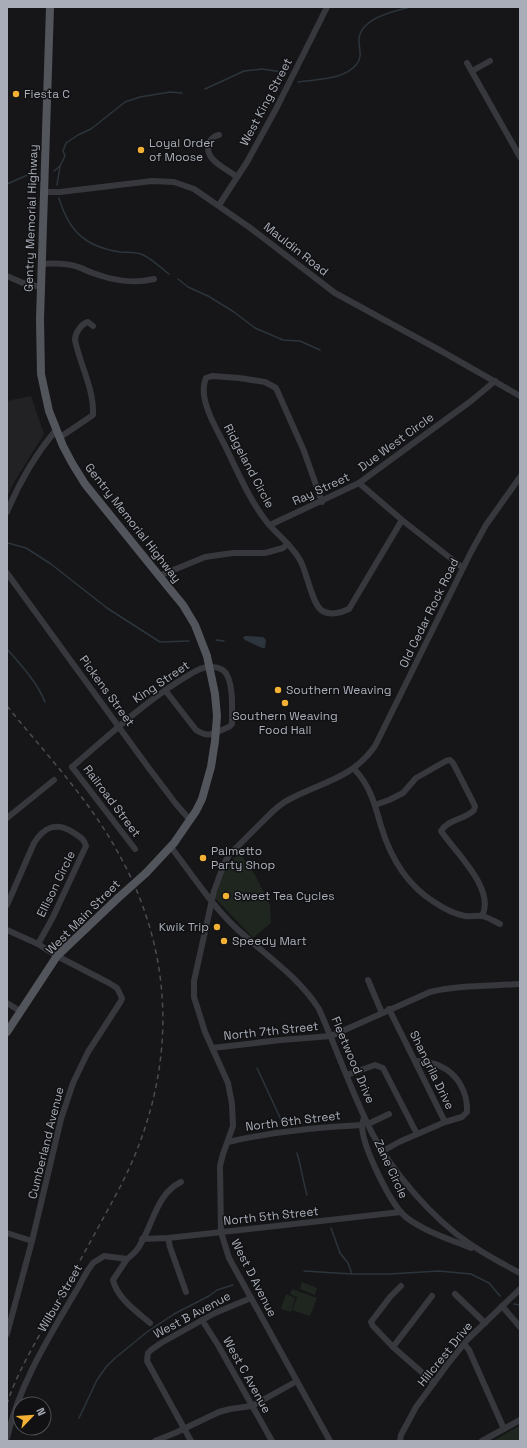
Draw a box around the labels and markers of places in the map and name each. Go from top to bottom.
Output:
place label: Fiesta C [24,86,70,102]
marker: Fiesta C [11,89,21,99]
place label: Loyal Order of Moose [149,135,215,165]
marker: Loyal Order of Moose [136,145,146,155]
place label: Southern Weaving [286,682,391,698]
marker: Southern Weaving [273,685,283,695]
marker: Southern Weaving Food Hall [280,698,290,708]
place label: Southern Weaving Food Hall [232,708,338,738]
place label: Palmetto Party Shop [211,843,276,873]
marker: Palmetto Party Shop [198,853,208,863]
place label: Sweet Tea Cycles [234,888,335,904]
marker: Sweet Tea Cycles [221,891,231,901]
place label: Kwik Trip [159,919,209,935]
marker: Kwik Trip [212,922,222,932]
place label: Speedy Mart [232,933,307,949]
marker: Speedy Mart [219,936,229,946]

